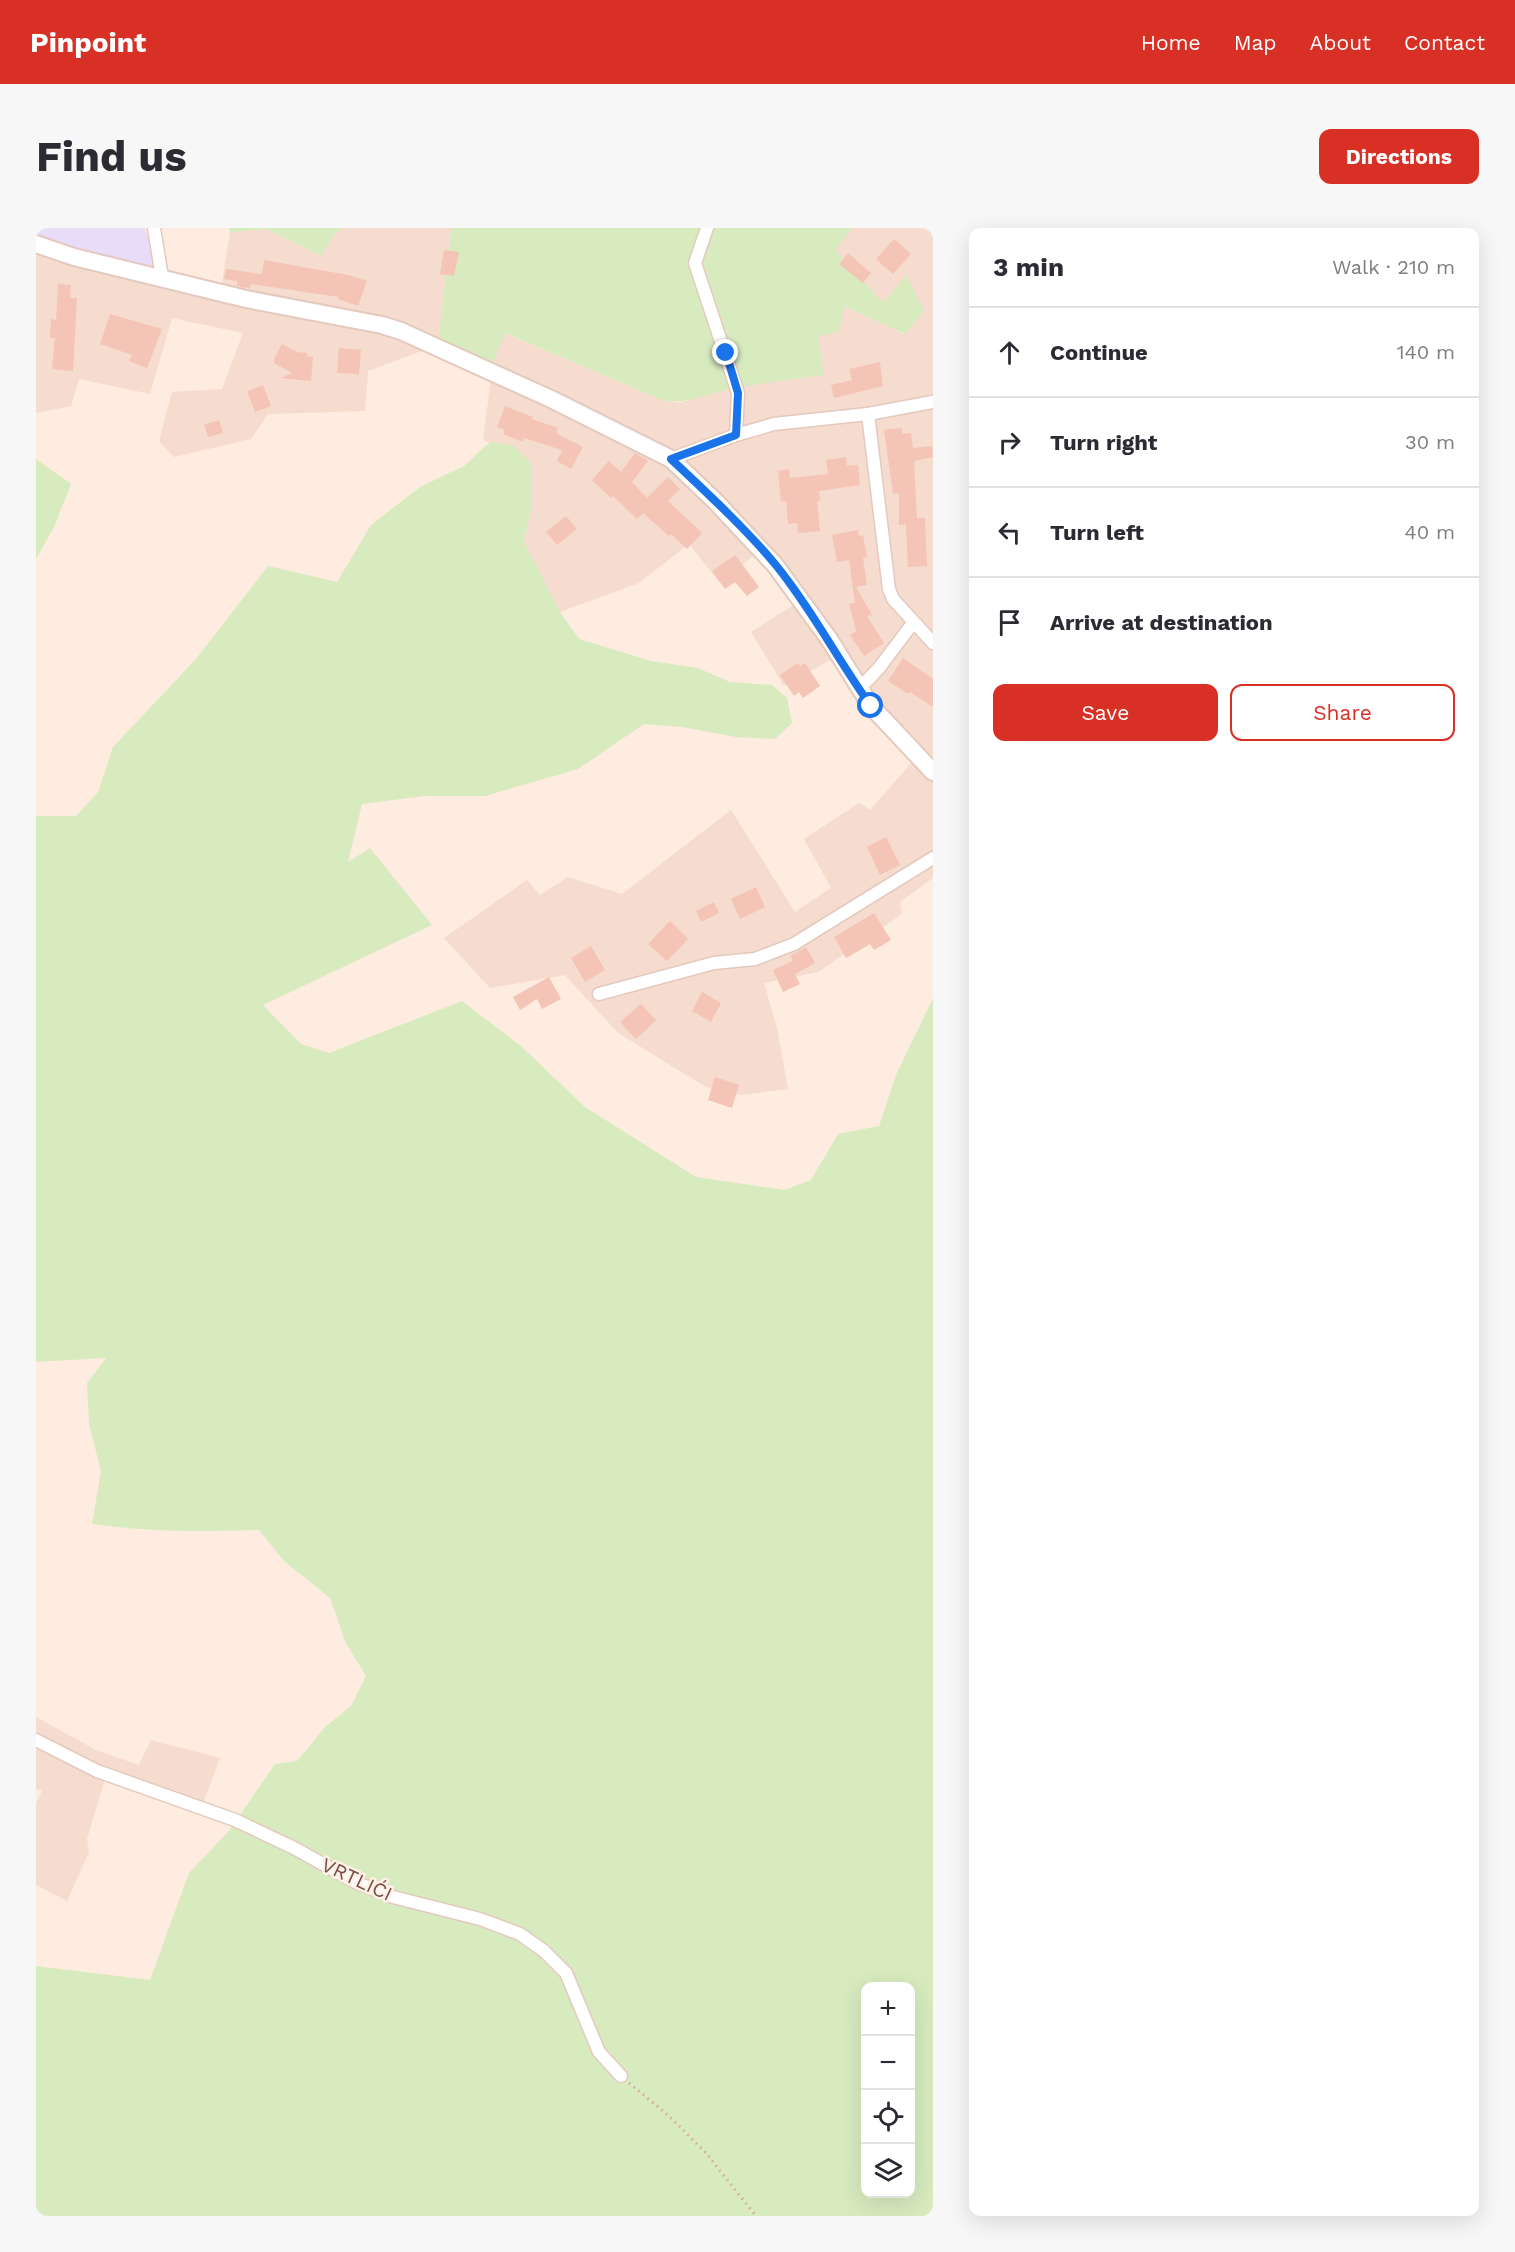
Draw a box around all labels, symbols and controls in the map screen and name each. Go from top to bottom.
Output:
text: Pinpoint [30,26,146,59]
text: Home [1141,30,1201,55]
text: Map [1234,30,1277,55]
text: About [1310,30,1371,55]
text: Contact [1404,30,1485,55]
button: Directions [1319,129,1479,184]
text: Find us [36,132,187,181]
text: 3 min [993,252,1064,282]
text: Walk · 210 m [1332,255,1455,279]
icon: ahead [993,336,1026,369]
route end [712,339,738,365]
text: Continue [1050,340,1148,365]
text: 140 m [1397,340,1455,364]
icon: right [993,426,1026,459]
text: Turn right [1050,430,1157,455]
text: 30 m [1405,430,1455,454]
icon: left [993,516,1026,549]
text: Turn left [1050,520,1144,545]
text: 40 m [1404,520,1455,544]
icon: arrive [993,606,1026,639]
text: Arrive at destination [1050,610,1273,635]
button: Save [993,684,1218,741]
button: Share [1230,684,1455,741]
route start [857,692,883,718]
street label: VRTLIĆI [318,1852,396,1906]
map controls [861,1982,915,2198]
button: + [861,1982,915,2036]
button: − [861,2036,915,2090]
button: locate [861,2090,915,2144]
button: layers [861,2144,915,2198]

